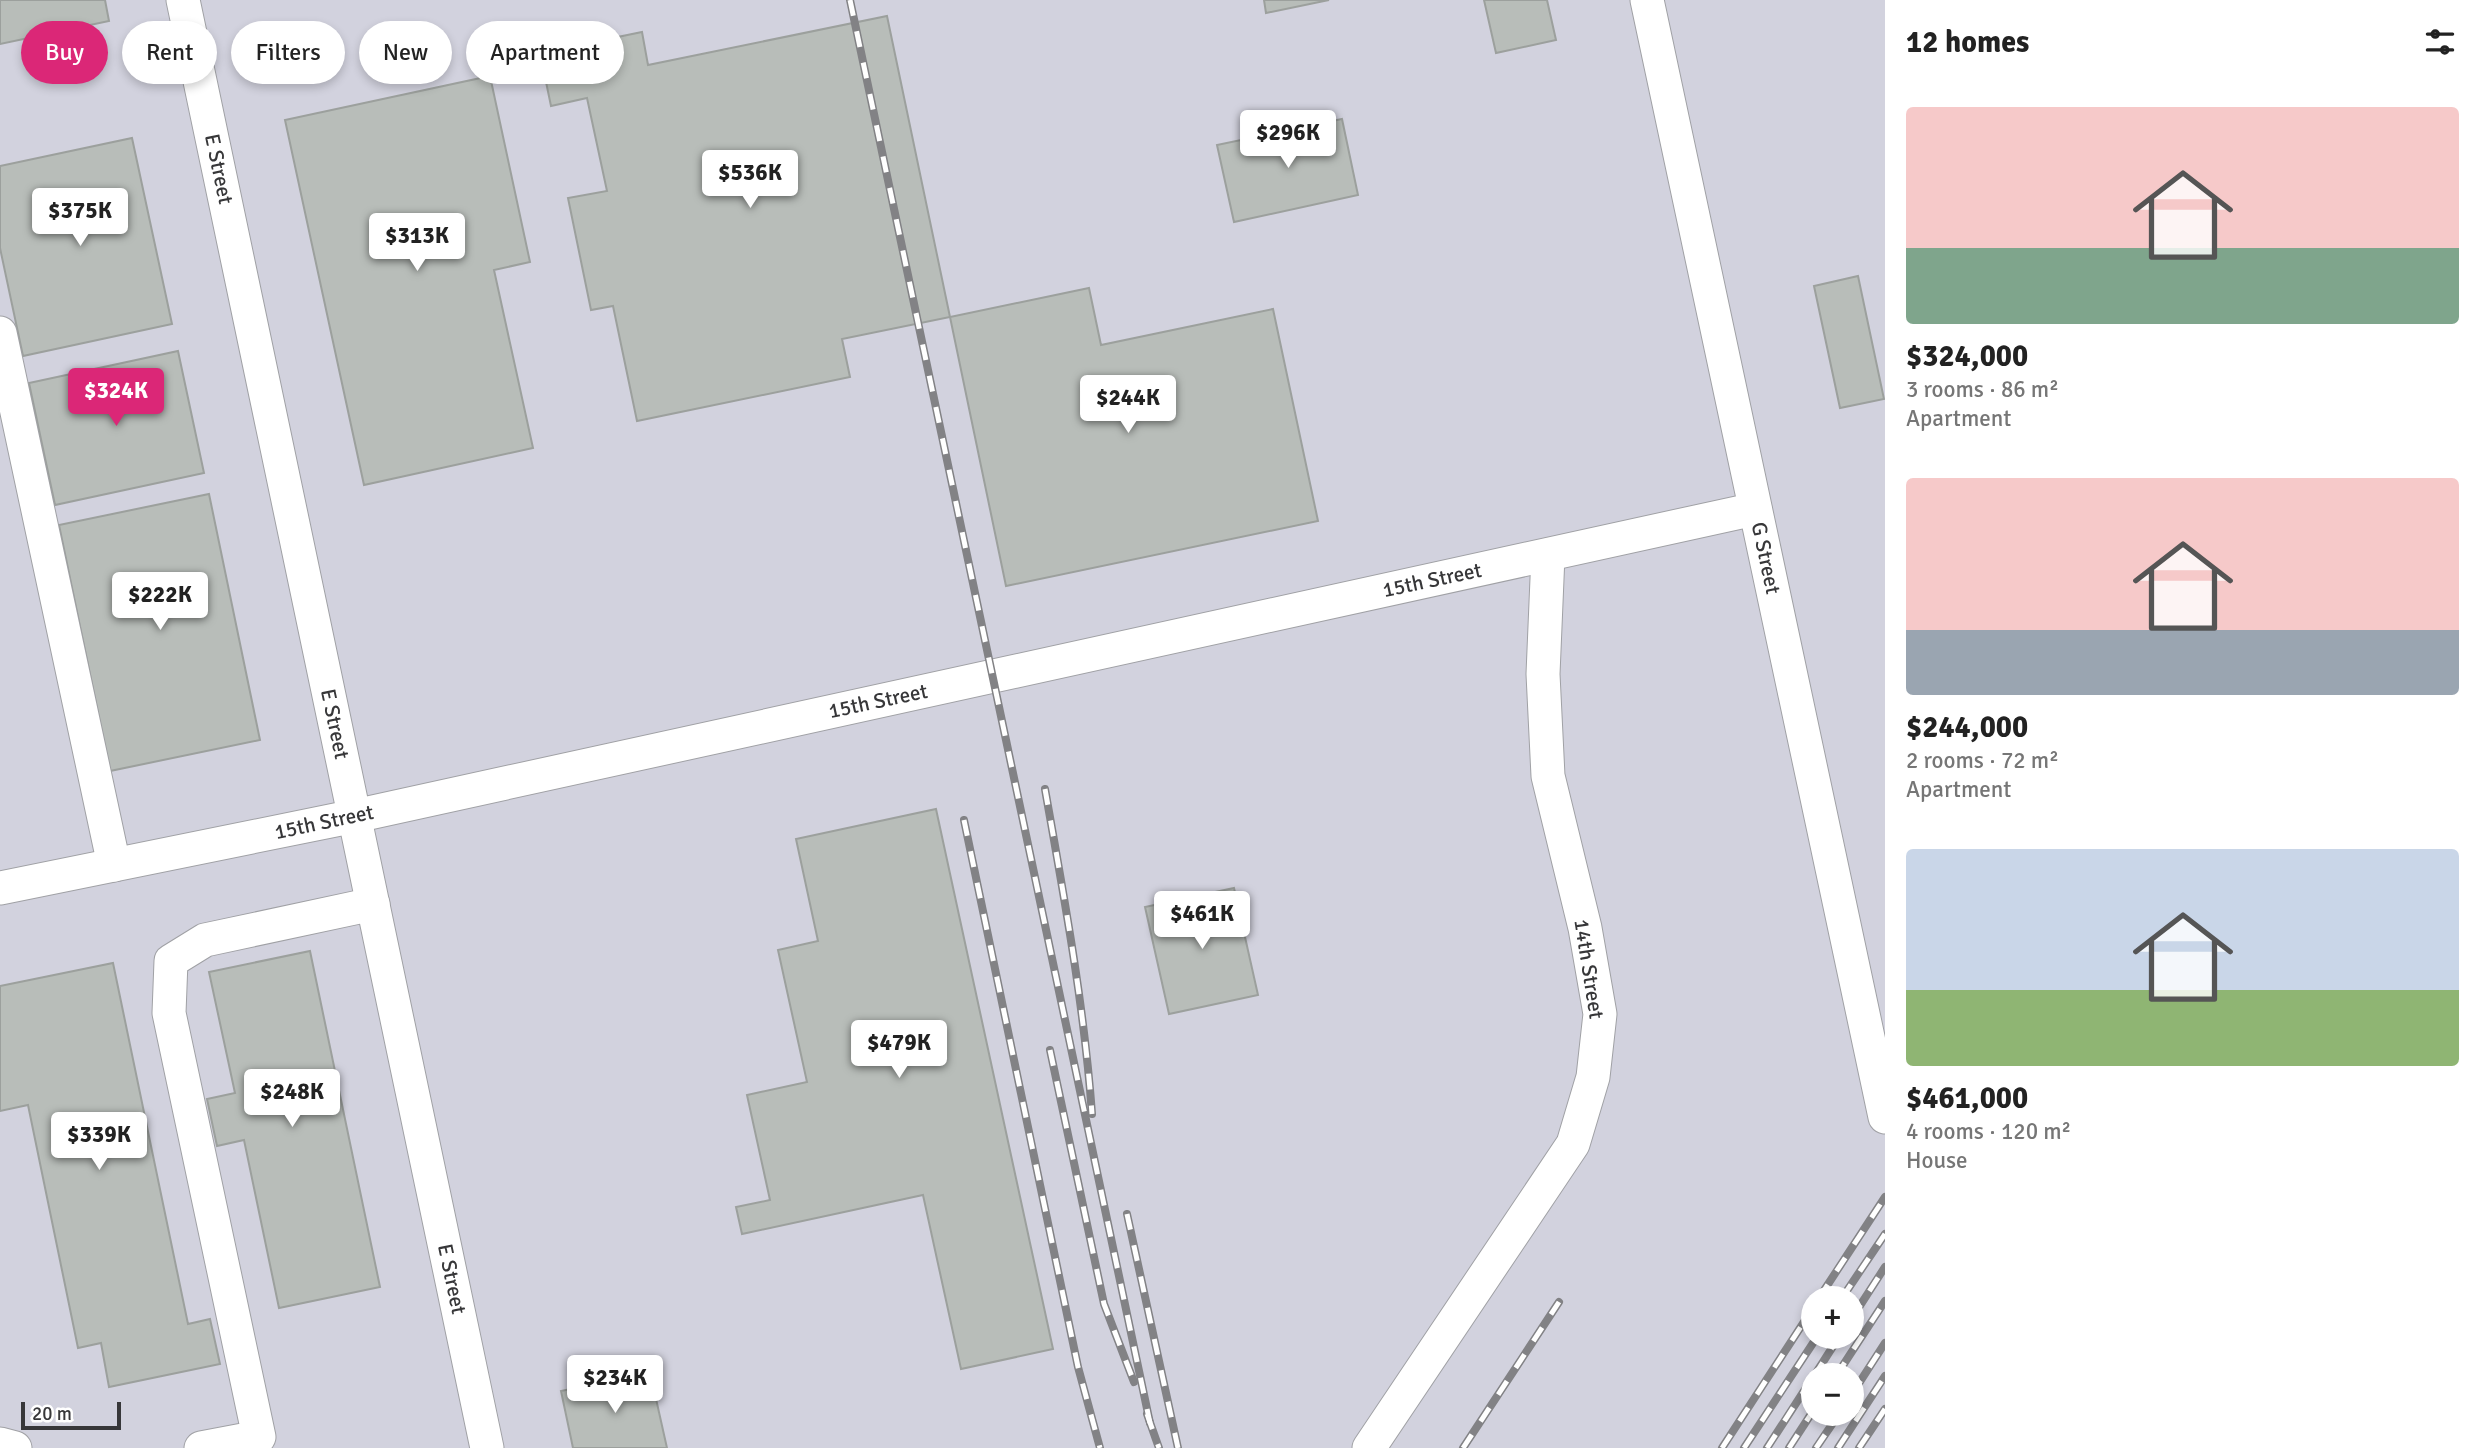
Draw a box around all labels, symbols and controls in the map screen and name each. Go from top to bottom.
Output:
chip: Buy [21,21,108,84]
chip: Rent [122,21,217,84]
chip: Filters [231,21,345,84]
chip: New [359,21,452,84]
chip: Apartment [466,21,624,84]
icon: filters [2421,23,2459,61]
text: 12 homes [1906,24,2029,61]
pin: $296K [1239,110,1337,170]
text: $296K [1256,118,1320,147]
street label: E Street [199,131,239,207]
pin: $536K [701,150,799,210]
icon: home [2120,152,2246,278]
text: $536K [718,158,782,187]
pin: $375K [31,188,129,248]
text: $375K [48,196,112,225]
pin: $313K [368,214,466,273]
text: $313K [385,221,449,250]
text: $324,000 [1906,338,2028,375]
pin: $324K [67,368,165,428]
text: 3 rooms · 86 m² [1906,375,2059,404]
text: $324K [84,376,148,405]
pin: $244K [1079,376,1177,435]
text: $244K [1096,383,1160,412]
text: Apartment [1906,404,2011,433]
street label: G Street [1746,520,1786,596]
icon: home [2120,523,2246,649]
street label: 15th Street [1380,557,1484,603]
pin: $222K [111,572,209,632]
text: $222K [128,580,192,609]
street label: 15th Street [826,678,930,724]
street label: E Street [315,686,355,762]
text: $244,000 [1906,709,2028,746]
text: 2 rooms · 72 m² [1906,746,2059,775]
text: Apartment [1906,775,2011,804]
street label: 15th Street [272,799,376,845]
pin: $461K [1153,892,1251,951]
icon: home [2120,894,2246,1020]
text: $461K [1170,899,1234,928]
street label: 14th Street [1568,917,1610,1021]
pin: $479K [850,1020,948,1080]
text: $479K [867,1028,931,1057]
pin: $248K [243,1070,341,1129]
text: $248K [260,1077,324,1106]
text: $461,000 [1906,1080,2028,1117]
pin: $339K [50,1112,148,1172]
text: 4 rooms · 120 m² [1906,1117,2071,1146]
text: $339K [67,1120,131,1149]
text: House [1906,1146,1968,1175]
street label: E Street [432,1241,472,1317]
map controls [1801,1286,1864,1426]
button: + [1801,1286,1864,1349]
pin: $234K [566,1356,664,1415]
text: $234K [583,1363,647,1392]
button: − [1801,1363,1864,1426]
scale bar [21,1399,121,1431]
text: 20 m [32,1402,72,1426]

